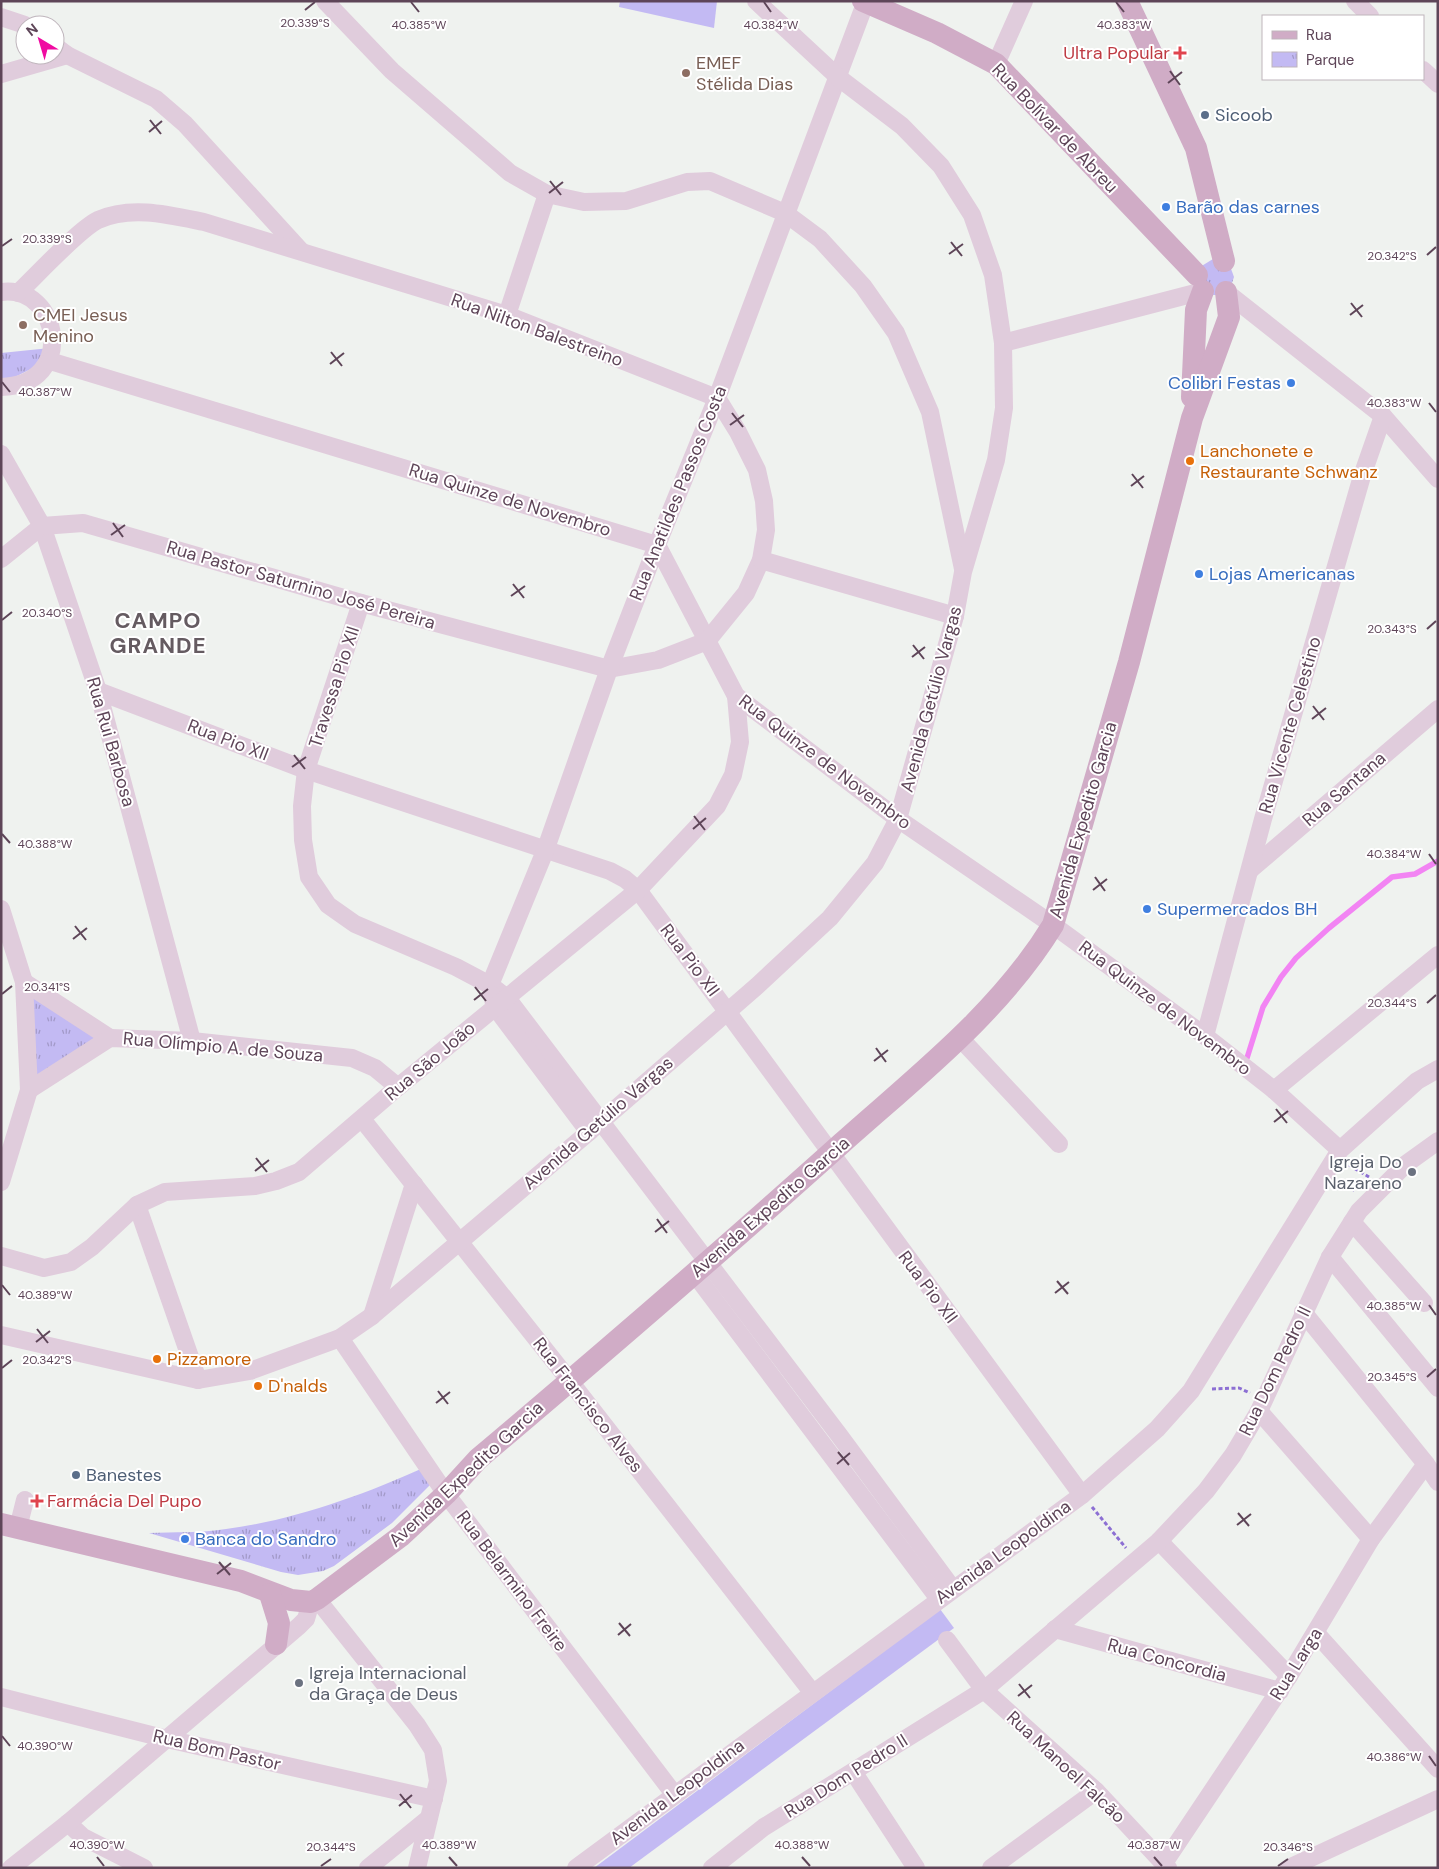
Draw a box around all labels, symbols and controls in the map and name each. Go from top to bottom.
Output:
north arrow [15,15,65,65]
text: 20.339°S [280,15,330,31]
legend [1262,15,1424,80]
text: 40.385°W [392,17,447,33]
text: 40.384°W [744,17,799,33]
text: 40.383°W [1097,17,1152,33]
text: N [22,20,42,40]
text: Rua [1306,25,1332,45]
place label: Ultra Popular [1063,41,1170,65]
marker: Ultra Popular [1174,47,1186,59]
text: Parque [1306,50,1354,70]
place label: EMEF Stélida Dias [696,51,793,96]
street label: Rua Bolívar de Abreu [987,58,1123,198]
marker: EMEF Stélida Dias [680,67,692,79]
place label: Sicoob [1215,103,1273,127]
marker: Sicoob [1199,109,1211,121]
place label: Barão das carnes [1176,195,1320,219]
marker: Barão das carnes [1160,201,1172,213]
text: 20.339°S [22,231,72,247]
text: 20.342°S [1367,248,1417,264]
street label: Rua Nilton Balestreino [448,288,626,372]
place label: CMEI Jesus Menino [33,303,128,348]
marker: CMEI Jesus Menino [17,319,29,331]
place label: Colibri Festas [1168,371,1281,395]
marker: Colibri Festas [1285,377,1297,389]
street label: Rua Anatildes Passos Costa [624,382,732,604]
text: 40.387°W [18,384,72,400]
text: 40.383°W [1367,395,1422,411]
place label: Lanchonete e Restaurante Schwanz [1200,439,1378,484]
marker: Lanchonete e Restaurante Schwanz [1184,455,1196,467]
street label: Rua Quinze de Novembro [406,458,614,542]
street label: Rua Pastor Saturnino José Pereira [164,535,438,635]
place label: Lojas Americanas [1209,562,1355,586]
marker: Lojas Americanas [1193,568,1205,580]
street label: Avenida Getúlio Vargas [895,603,967,795]
text: 20.340°S [22,605,72,621]
district label: CAMPO GRANDE [109,606,207,660]
text: 20.343°S [1367,621,1417,637]
street label: Travessa Pio XII [303,623,365,751]
street label: Rua Vicente Celestino [1253,634,1327,816]
street label: Rua Rui Barbosa [81,674,141,810]
street label: Rua Quinze de Novembro [734,689,916,835]
street label: Rua Pio XII [184,714,272,766]
street label: Avenida Expedito Garcia [1043,719,1123,921]
street label: Rua Santana [1297,746,1391,832]
text: 40.388°W [18,836,73,852]
text: 40.384°W [1367,846,1422,862]
place label: Supermercados BH [1157,897,1317,921]
marker: Supermercados BH [1141,903,1153,915]
street label: Rua Pio XII [655,919,725,1001]
street label: Rua Quinze de Novembro [1074,935,1256,1081]
text: 20.341°S [24,979,70,995]
text: 20.344°S [1367,995,1417,1011]
street label: Rua São João [380,1016,480,1106]
street label: Rua Olímpio A. de Souza [122,1026,324,1068]
street label: Avenida Getúlio Vargas [518,1051,678,1195]
street label: Avenida Expedito Garcia [685,1131,855,1283]
place label: Igreja Do Nazareno [1324,1150,1402,1195]
marker: Igreja Do Nazareno [1406,1166,1418,1178]
street label: Rua Pio XII [893,1246,963,1328]
text: 40.389°W [18,1287,73,1303]
text: 40.385°W [1367,1298,1422,1314]
street label: Rua Dom Pedro II [1233,1302,1317,1440]
street label: Rua Francisco Alves [528,1332,648,1478]
place label: Pizzamore [167,1347,251,1371]
text: 20.342°S [22,1352,72,1368]
marker: Pizzamore [151,1353,163,1365]
text: 20.345°S [1367,1369,1417,1385]
place label: D'nalds [268,1374,328,1398]
marker: D'nalds [252,1380,264,1392]
street label: Avenida Expedito Garcia [383,1396,549,1552]
place label: Banestes [86,1463,162,1487]
marker: Banestes [70,1469,82,1481]
place label: Farmácia Del Pupo [47,1489,202,1513]
marker: Farmácia Del Pupo [31,1495,43,1507]
street label: Avenida Leopoldina [930,1495,1076,1609]
street label: Rua Belarmino Freire [451,1506,573,1656]
place label: Banca do Sandro [195,1527,336,1551]
marker: Banca do Sandro [179,1533,191,1545]
street label: Rua Larga [1264,1623,1328,1705]
street label: Rua Concordia [1105,1633,1229,1687]
place label: Igreja Internacional da Graça de Deus [309,1661,467,1706]
marker: Igreja Internacional da Graça de Deus [293,1677,305,1689]
street label: Rua Manoel Falcão [1001,1706,1131,1828]
street label: Rua Bom Pastor [151,1724,284,1776]
street label: Rua Dom Pedro II [780,1728,912,1824]
street label: Avenida Leopoldina [605,1734,749,1850]
text: 40.390°W [17,1738,73,1754]
text: 40.386°W [1366,1749,1422,1765]
text: 40.390°W [69,1837,125,1853]
text: 40.389°W [422,1837,477,1853]
text: 40.388°W [775,1837,830,1853]
text: 40.387°W [1127,1837,1181,1853]
text: 20.344°S [306,1839,356,1855]
text: 20.346°S [1263,1839,1313,1855]

